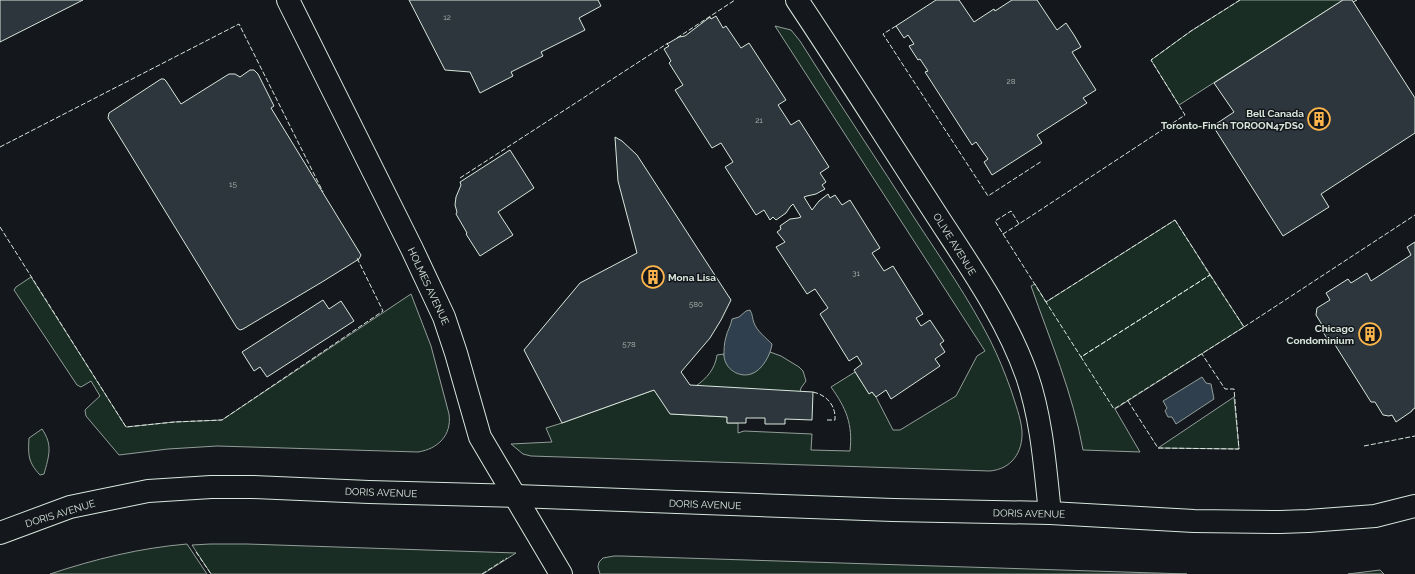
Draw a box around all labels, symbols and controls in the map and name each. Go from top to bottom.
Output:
house number: 12 [443,12,451,22]
house number: 28 [1007,76,1016,86]
building icon: Bell Canada Toronto-Finch TOROON47DS0 [1306,106,1332,132]
place label: Bell Canada Toronto-Finch TOROON47DS0 [1161,108,1304,131]
house number: 21 [755,115,763,125]
house number: 15 [229,179,238,189]
street label: OLIVE AVENUE [931,211,978,277]
street label: HOLMES AVENUE [406,246,451,327]
building icon: Mona Lisa [640,264,666,290]
house number: 31 [852,268,860,278]
place label: Mona Lisa [668,272,716,283]
house number: 580 [689,299,703,309]
building icon: Chicago Condominium [1357,321,1383,347]
place label: Chicago Condominium [1287,323,1354,346]
house number: 578 [622,339,636,349]
street label: DORIS AVENUE [345,486,417,499]
street label: DORIS AVENUE [24,498,96,529]
street label: DORIS AVENUE [669,498,741,511]
street label: DORIS AVENUE [993,507,1065,520]

